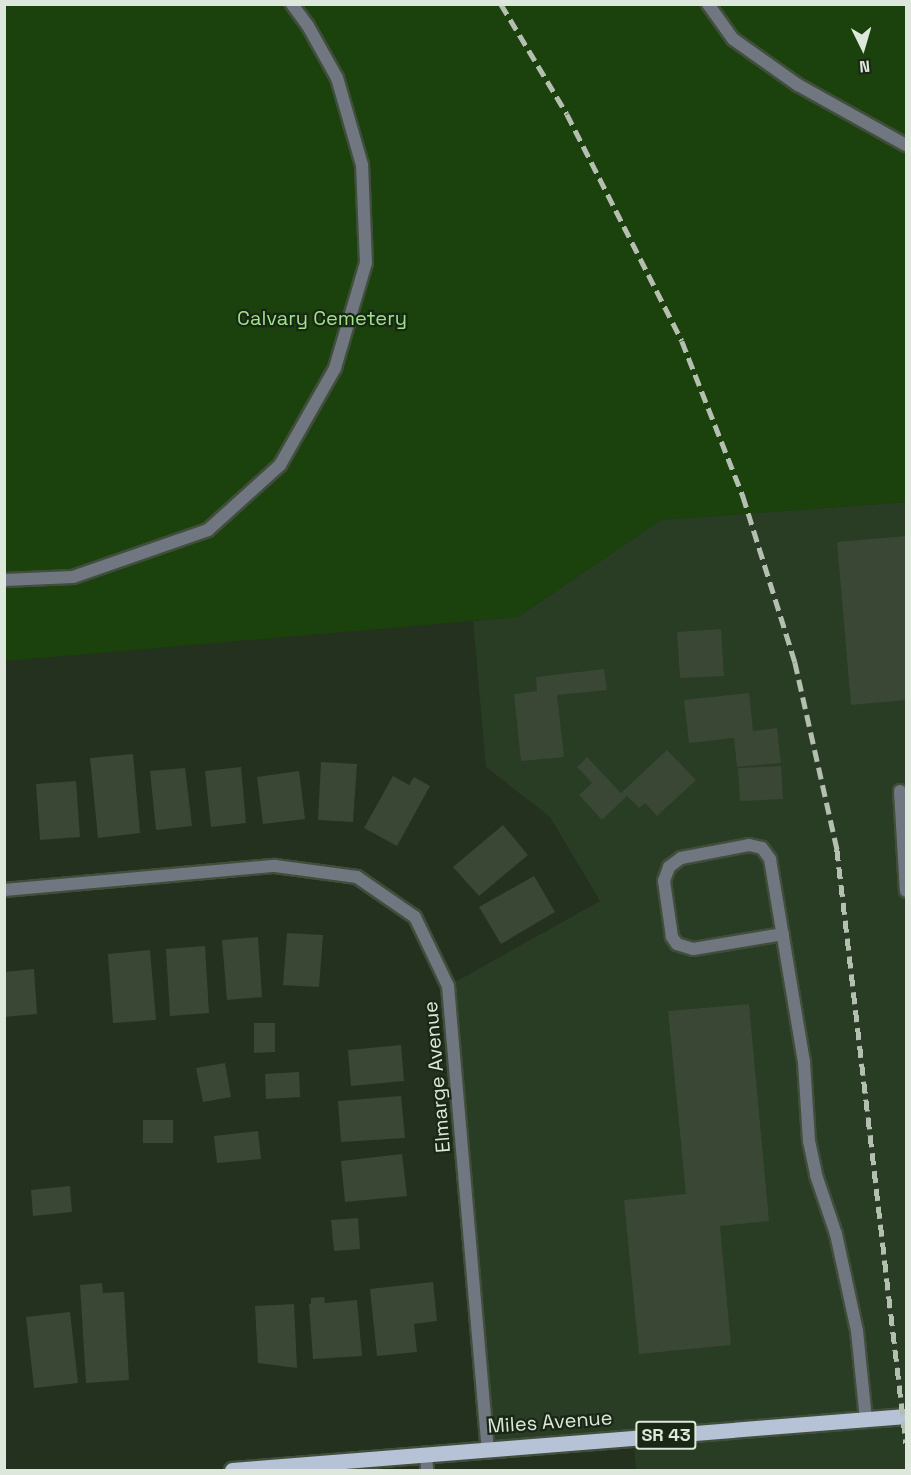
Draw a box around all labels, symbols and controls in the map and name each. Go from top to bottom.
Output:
north arrow [833,18,893,78]
text: N [858,56,871,77]
park label: Calvary Cemetery [237,306,407,330]
street label: Elmarge Avenue [418,1000,456,1154]
street label: Miles Avenue [487,1406,613,1438]
road number: SR 43 [634,1420,698,1450]

